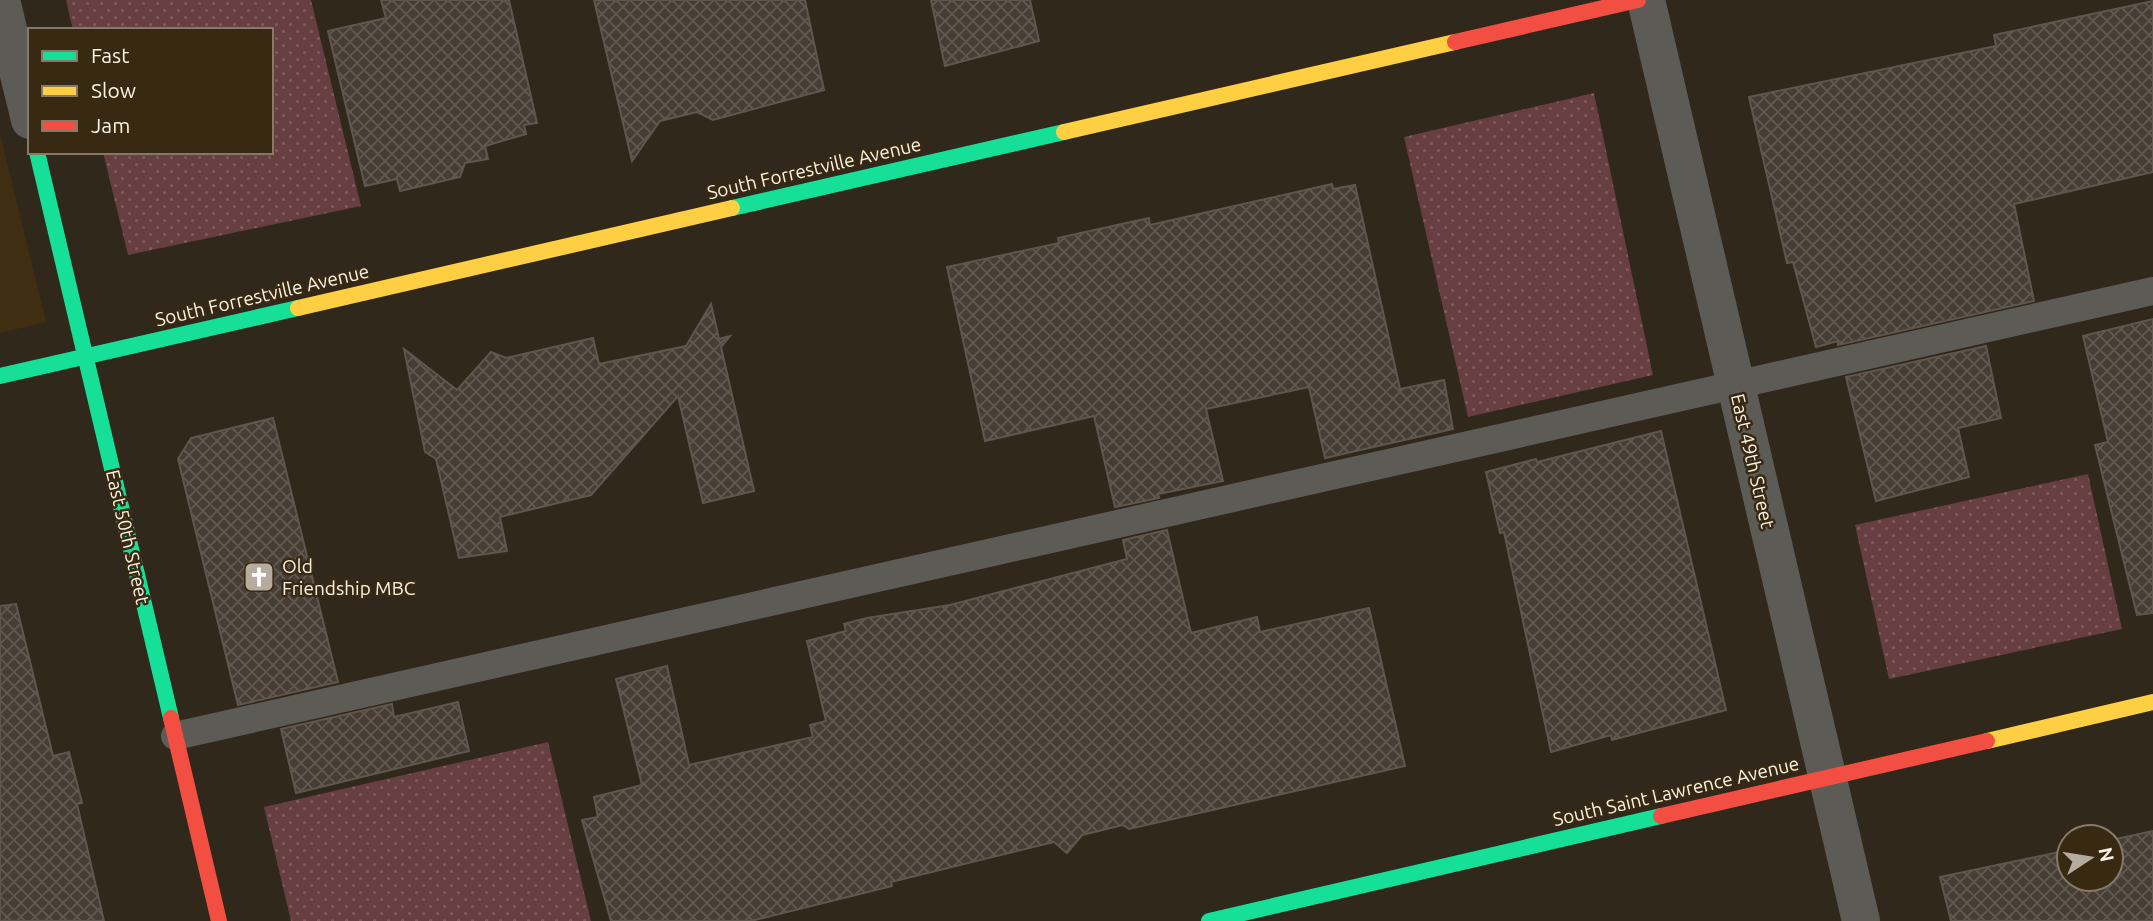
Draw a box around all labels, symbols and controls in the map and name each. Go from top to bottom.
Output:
legend [28,28,273,154]
text: Fast [91,43,129,67]
text: Slow [91,78,136,102]
text: Jam [91,113,130,137]
street label: South Forrestville Avenue [705,133,923,203]
street label: South Forrestville Avenue [153,260,371,330]
street label: East 49th Street [1727,391,1779,531]
street label: East 50th Street [102,467,154,607]
place label: Old Friendship MBC [282,555,416,599]
church icon: Old Friendship MBC [242,560,276,594]
street label: South Saint Lawrence Avenue [1551,752,1801,830]
north arrow [2055,823,2125,893]
text: N [2094,845,2119,864]

